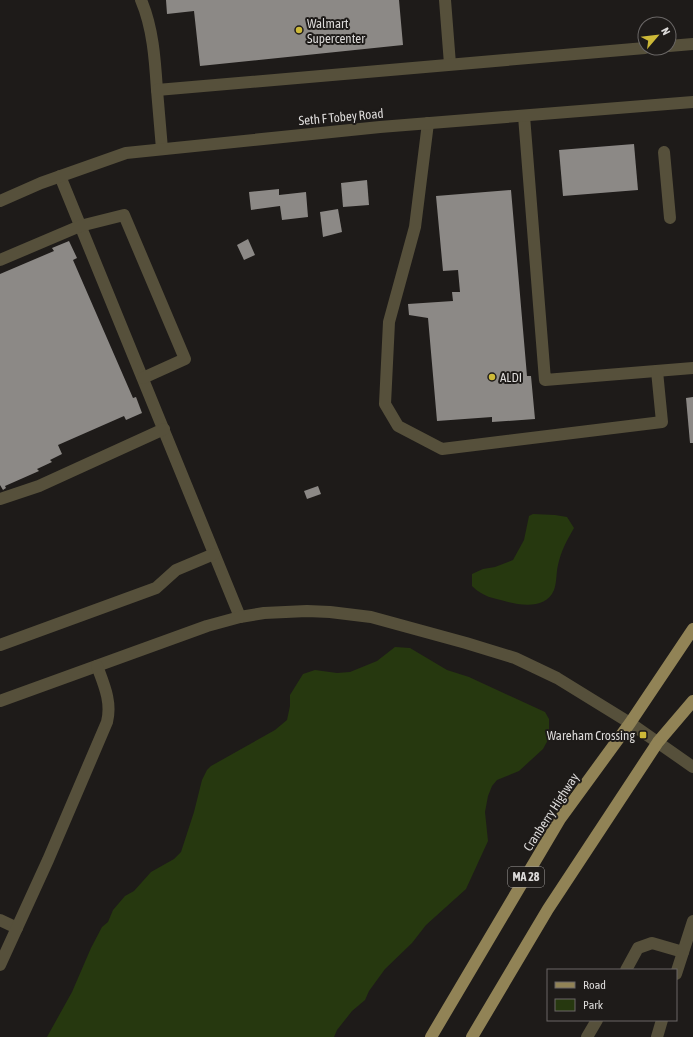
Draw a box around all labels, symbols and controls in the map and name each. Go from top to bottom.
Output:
place label: Walmart Supercenter [307,16,365,46]
north arrow [637,16,677,56]
marker: Walmart Supercenter [294,25,304,35]
text: N [659,26,673,37]
street label: Seth F Tobey Road [298,106,384,128]
place label: ALDI [500,370,522,385]
marker: ALDI [487,372,497,382]
place label: Wareham Crossing [547,728,635,743]
marker: Wareham Crossing [638,730,648,740]
street label: Cranberry Highway [520,770,582,854]
road number: MA 28 [508,867,544,887]
legend [547,969,677,1021]
text: Road [583,978,606,992]
text: Park [583,998,604,1012]

